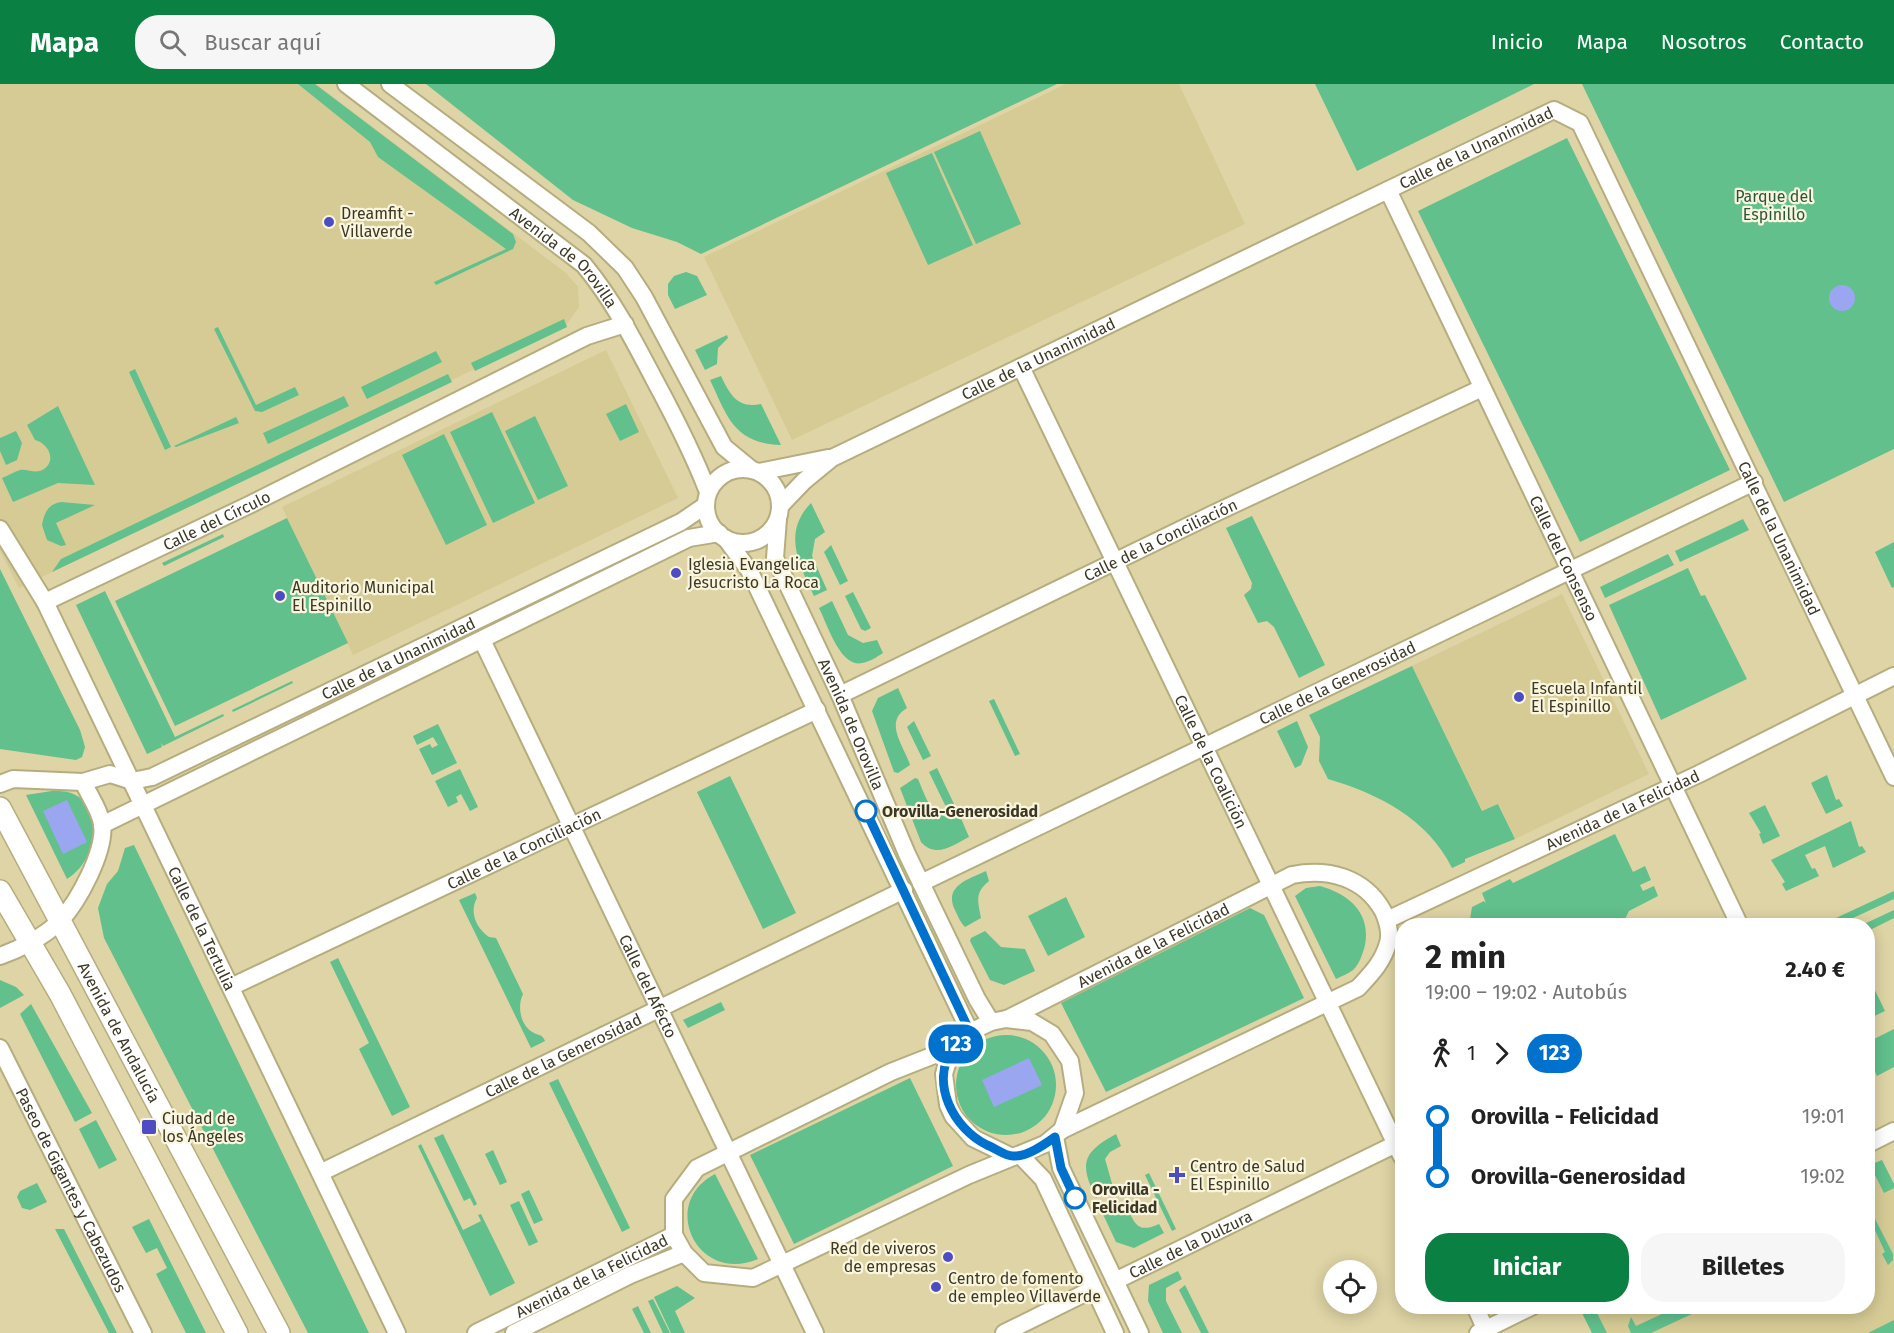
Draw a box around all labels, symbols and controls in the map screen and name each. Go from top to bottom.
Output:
search box [135,15,555,69]
text: Mapa [30,26,99,59]
icon: search [156,26,189,59]
text: Buscar aquí [204,29,321,56]
text: Inicio [1491,29,1543,55]
text: Mapa [1576,29,1628,55]
text: Nosotros [1661,29,1747,55]
text: Contacto [1780,29,1864,55]
street label: Calle de la Unanimidad [1396,102,1556,193]
park label: Parque del Espinillo [1735,187,1813,224]
street label: Avenida de Orovilla [506,203,621,311]
place label: Dreamfit - Villaverde [341,204,414,241]
marker: Dreamfit - Villaverde [322,215,336,229]
street label: Calle de la Unanimidad [958,313,1118,404]
street label: Calle de la Unanimidad [1734,458,1824,618]
street label: Calle del Círculo [160,486,273,554]
street label: Calle del Consenso [1526,492,1602,624]
street label: Calle de la Conciliación [1080,495,1240,585]
place label: Iglesia Evangelica Jesucristo La Roca [688,555,819,592]
marker: Iglesia Evangelica Jesucristo La Roca [669,566,683,580]
place label: Auditorio Municipal El Espinillo [292,578,434,615]
marker: Auditorio Municipal El Espinillo [273,589,287,603]
street label: Calle de la Unanimidad [318,613,478,703]
street label: Calle de la Generosidad [1256,637,1419,728]
street label: Avenida de Orovilla [815,655,888,793]
place label: Escuela Infantil El Espinillo [1531,679,1642,716]
marker: Escuela Infantil El Espinillo [1512,690,1526,704]
street label: Calle de la Coalición [1171,691,1252,832]
street label: Avenida de la Felicidad [1543,766,1702,854]
marker: Orovilla-Generosidad [855,800,877,822]
place label: Orovilla-Generosidad [882,802,1038,821]
street label: Calle de la Conciliación [444,804,604,893]
street label: Calle de la Tertulia [164,863,240,993]
street label: Avenida de la Felicidad [1074,899,1232,991]
street label: Calle del Afécto [615,931,681,1041]
text: 2 min [1425,937,1506,977]
text: 2.40 € [1785,956,1845,983]
street label: Avenida de Andalucía [74,959,164,1106]
text: 19:00 – 19:02 · Autobús [1425,980,1627,1004]
street label: Calle de la Generosidad [482,1009,645,1101]
line badge: 123 [922,1024,990,1064]
text: 123 [940,1031,972,1057]
icon: walk [1425,1037,1458,1070]
icon: forward [1485,1037,1518,1070]
text: 123 [1539,1040,1570,1066]
text: 1 [1467,1041,1476,1065]
street label: Paseo de Gigantes y Cabezudos [12,1085,131,1296]
text: Orovilla - Felicidad [1471,1103,1659,1130]
text: 19:01 [1802,1104,1845,1128]
place label: Ciudad de los Ángeles [162,1109,244,1146]
marker: Ciudad de los Ángeles [140,1118,158,1136]
place label: Centro de Salud El Espinillo [1190,1157,1305,1194]
text: Orovilla-Generosidad [1471,1163,1686,1190]
text: 19:02 [1800,1164,1845,1188]
marker: Centro de Salud El Espinillo [1168,1166,1186,1184]
place label: Orovilla - Felicidad [1092,1180,1159,1217]
marker: Orovilla - Felicidad [1064,1187,1086,1209]
street label: Calle de la Dulzura [1126,1206,1255,1282]
street label: Avenida de la Felicidad [512,1230,671,1321]
button: Iniciar [1425,1233,1629,1302]
button: Billetes [1641,1233,1845,1302]
place label: Red de viveros de empresas [830,1239,936,1276]
marker: Red de viveros de empresas [941,1250,955,1264]
map controls [1323,1260,1377,1314]
button: locate [1323,1260,1377,1314]
place label: Centro de fomento de empleo Villaverde [948,1269,1101,1306]
marker: Centro de fomento de empleo Villaverde [929,1280,943,1294]

